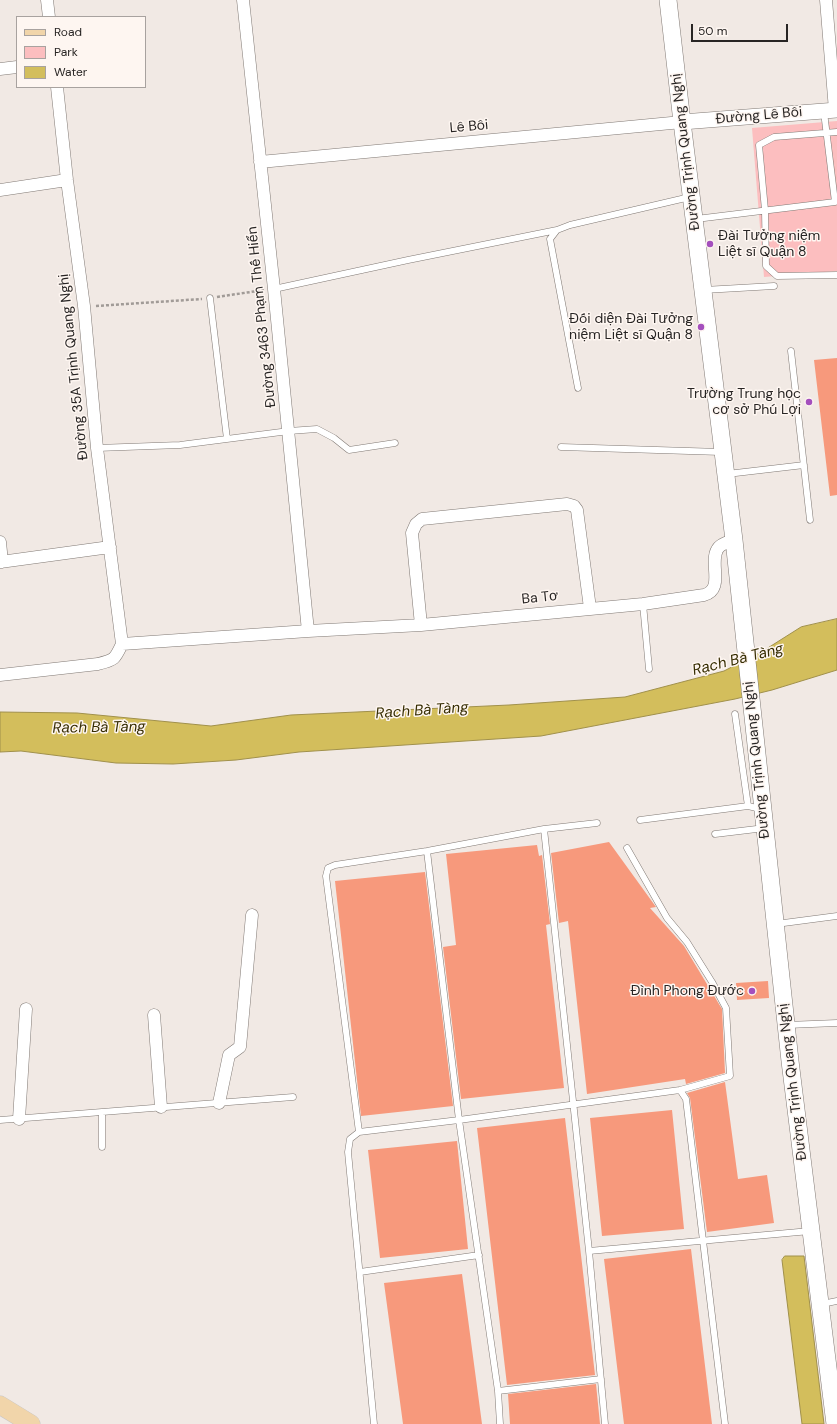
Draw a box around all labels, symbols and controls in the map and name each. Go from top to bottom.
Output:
legend [16,16,146,88]
scale bar [693,16,790,42]
text: 50 m [698,23,727,39]
text: Road [54,24,82,40]
text: Park [54,44,78,60]
text: Water [54,64,87,80]
street label: Đường Trịnh Quang Nghị [668,73,704,231]
street label: Đường Lê Bôi [715,104,803,128]
street label: Lê Bôi [449,117,489,137]
street label: Đường 3463 Phạm Thế Hiển [244,226,280,408]
place label: Đài Tưởng niệm Liệt sĩ Quận 8 [718,228,820,260]
marker: Đài Tưởng niệm Liệt sĩ Quận 8 [705,239,715,249]
street label: Đường 35A Trịnh Quang Nghị [56,273,92,461]
place label: Đối diện Đài Tưởng niệm Liệt sĩ Quận 8 [569,311,693,344]
marker: Đối diện Đài Tưởng niệm Liệt sĩ Quận 8 [696,322,706,332]
place label: Trường Trung học cơ sở Phú Lợi [687,386,801,418]
marker: Trường Trung học cơ sở Phú Lợi [804,397,814,407]
street label: Ba Tơ [521,588,559,608]
water label: Rạch Bà Tàng [691,640,785,680]
street label: Đường Trịnh Quang Nghị [740,681,774,839]
water label: Rạch Bà Tàng [375,699,469,723]
water label: Rạch Bà Tàng [52,718,146,738]
place label: Đình Phong Đước [631,983,744,999]
marker: Đình Phong Đước [747,986,757,996]
street label: Đường Trịnh Quang Nghị [775,1003,811,1161]

